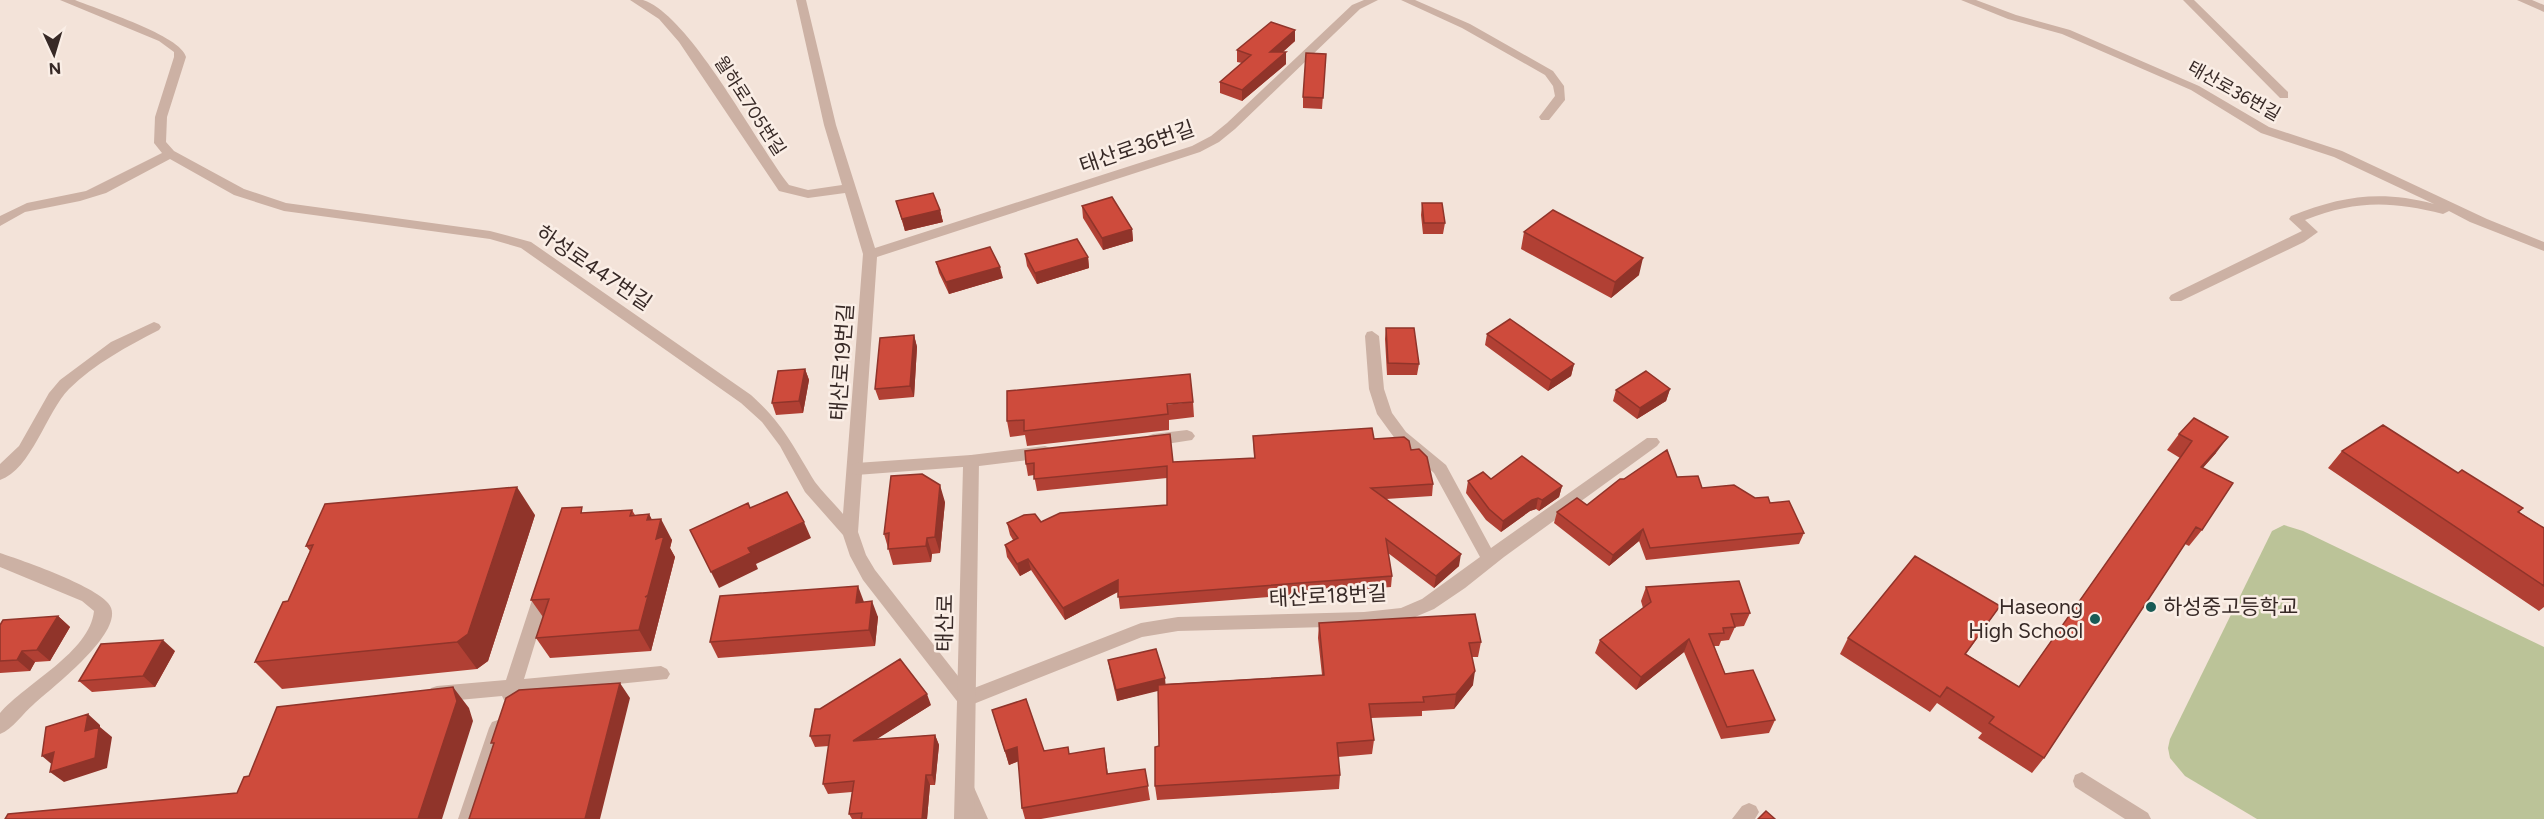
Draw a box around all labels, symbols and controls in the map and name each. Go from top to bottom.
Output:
north arrow [24,24,84,84]
street label: 월하로705번길 [710,52,790,160]
street label: 태산로36번길 [2184,56,2284,126]
text: N [48,59,62,78]
street label: 태산로36번길 [1076,115,1198,178]
street label: 하성로447번길 [532,220,657,315]
street label: 태산로19번길 [825,303,858,421]
street label: 태산로18번길 [1268,580,1388,611]
street label: 태산로 [931,594,958,652]
place label: Haseong High School [1968,594,2083,643]
place label: 하성중고등학교 [2163,594,2298,619]
marker: 하성중고등학교 [2144,600,2158,614]
marker: Haseong High School [2088,612,2102,626]

